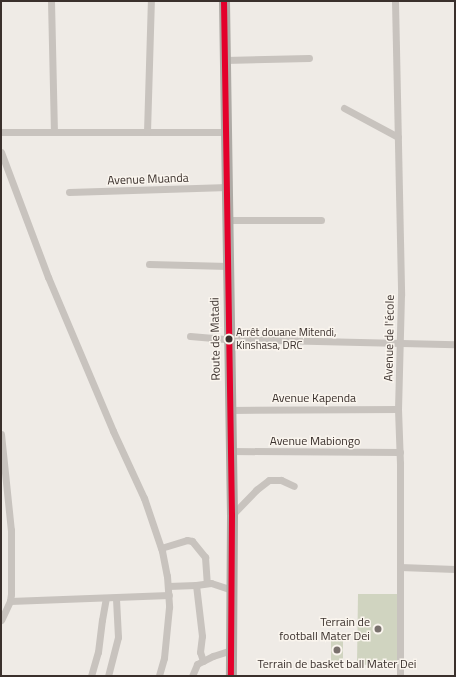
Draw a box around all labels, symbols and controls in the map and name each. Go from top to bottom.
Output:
street label: Avenue Muanda [107,170,189,188]
street label: Avenue de l'école [381,295,397,381]
street label: Route de Matadi [207,297,223,381]
place label: Arrêt douane Mitendi, Kinshasa, DRC [236,326,336,352]
marker: Arrêt douane Mitendi, Kinshasa, DRC [224,334,234,344]
street label: Avenue Kapenda [272,391,356,405]
street label: Avenue Mabiongo [270,434,360,448]
place label: Terrain de football Mater Dei [279,615,370,643]
marker: Terrain de football Mater Dei [373,624,383,634]
marker: Terrain de basket ball Mater Dei [332,645,342,655]
place label: Terrain de basket ball Mater Dei [258,657,416,671]

